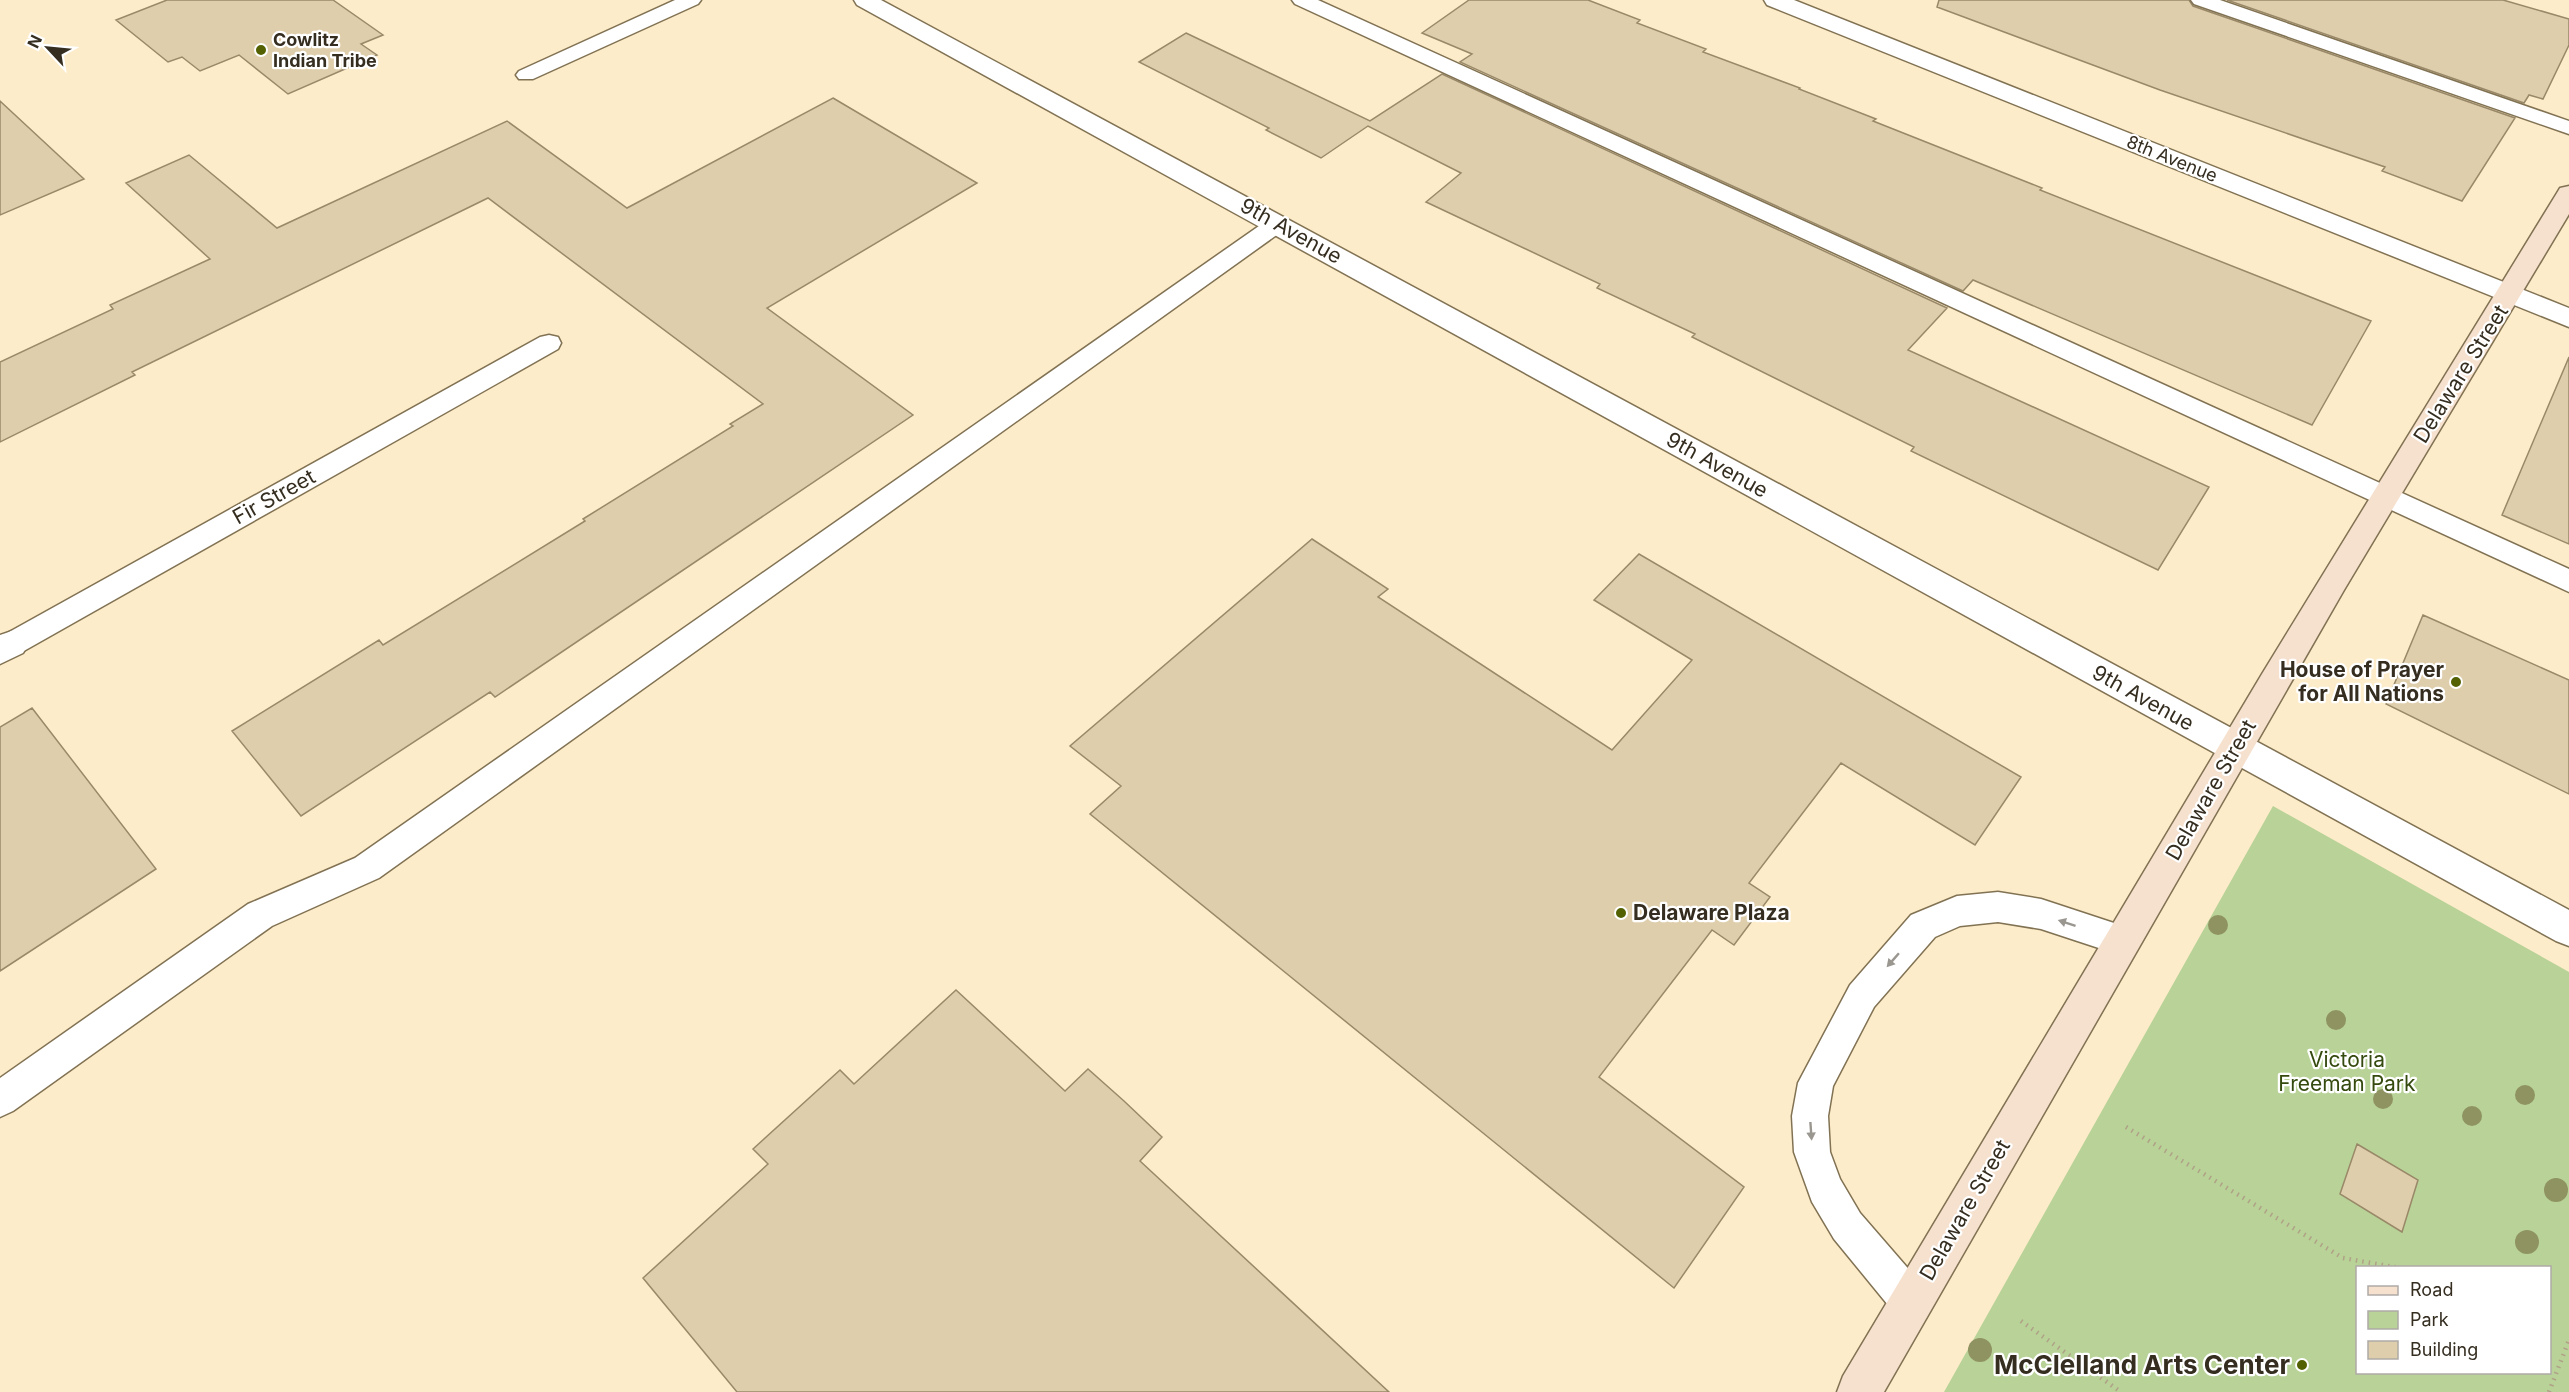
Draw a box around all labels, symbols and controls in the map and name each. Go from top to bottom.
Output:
north arrow [18,18,78,78]
place label: Cowlitz Indian Tribe [273,29,377,71]
text: N [23,32,46,51]
marker: Cowlitz Indian Tribe [254,43,268,57]
street label: 8th Avenue [2124,131,2221,186]
street label: 9th Avenue [1236,192,1346,269]
street label: Delaware Street [2408,300,2513,447]
street label: 9th Avenue [1662,426,1772,503]
street label: Fir Street [228,464,320,529]
place label: House of Prayer for All Nations [2280,657,2444,706]
street label: 9th Avenue [2088,659,2198,736]
marker: House of Prayer for All Nations [2449,675,2463,689]
street label: Delaware Street [2160,715,2261,865]
place label: Delaware Plaza [1633,900,1790,925]
marker: Delaware Plaza [1614,906,1628,920]
one-way arrow [2058,918,2076,927]
one-way arrow [1887,952,1900,967]
park label: Victoria Freeman Park [2278,1047,2416,1096]
one-way arrow [1806,1122,1815,1141]
street label: Delaware Street [1914,1135,2015,1285]
legend [2356,1266,2551,1374]
text: Road [2410,1279,2453,1300]
text: Park [2410,1309,2449,1330]
text: Building [2410,1339,2478,1360]
place label: McClelland Arts Center [1994,1349,2290,1380]
marker: McClelland Arts Center [2295,1358,2309,1372]

